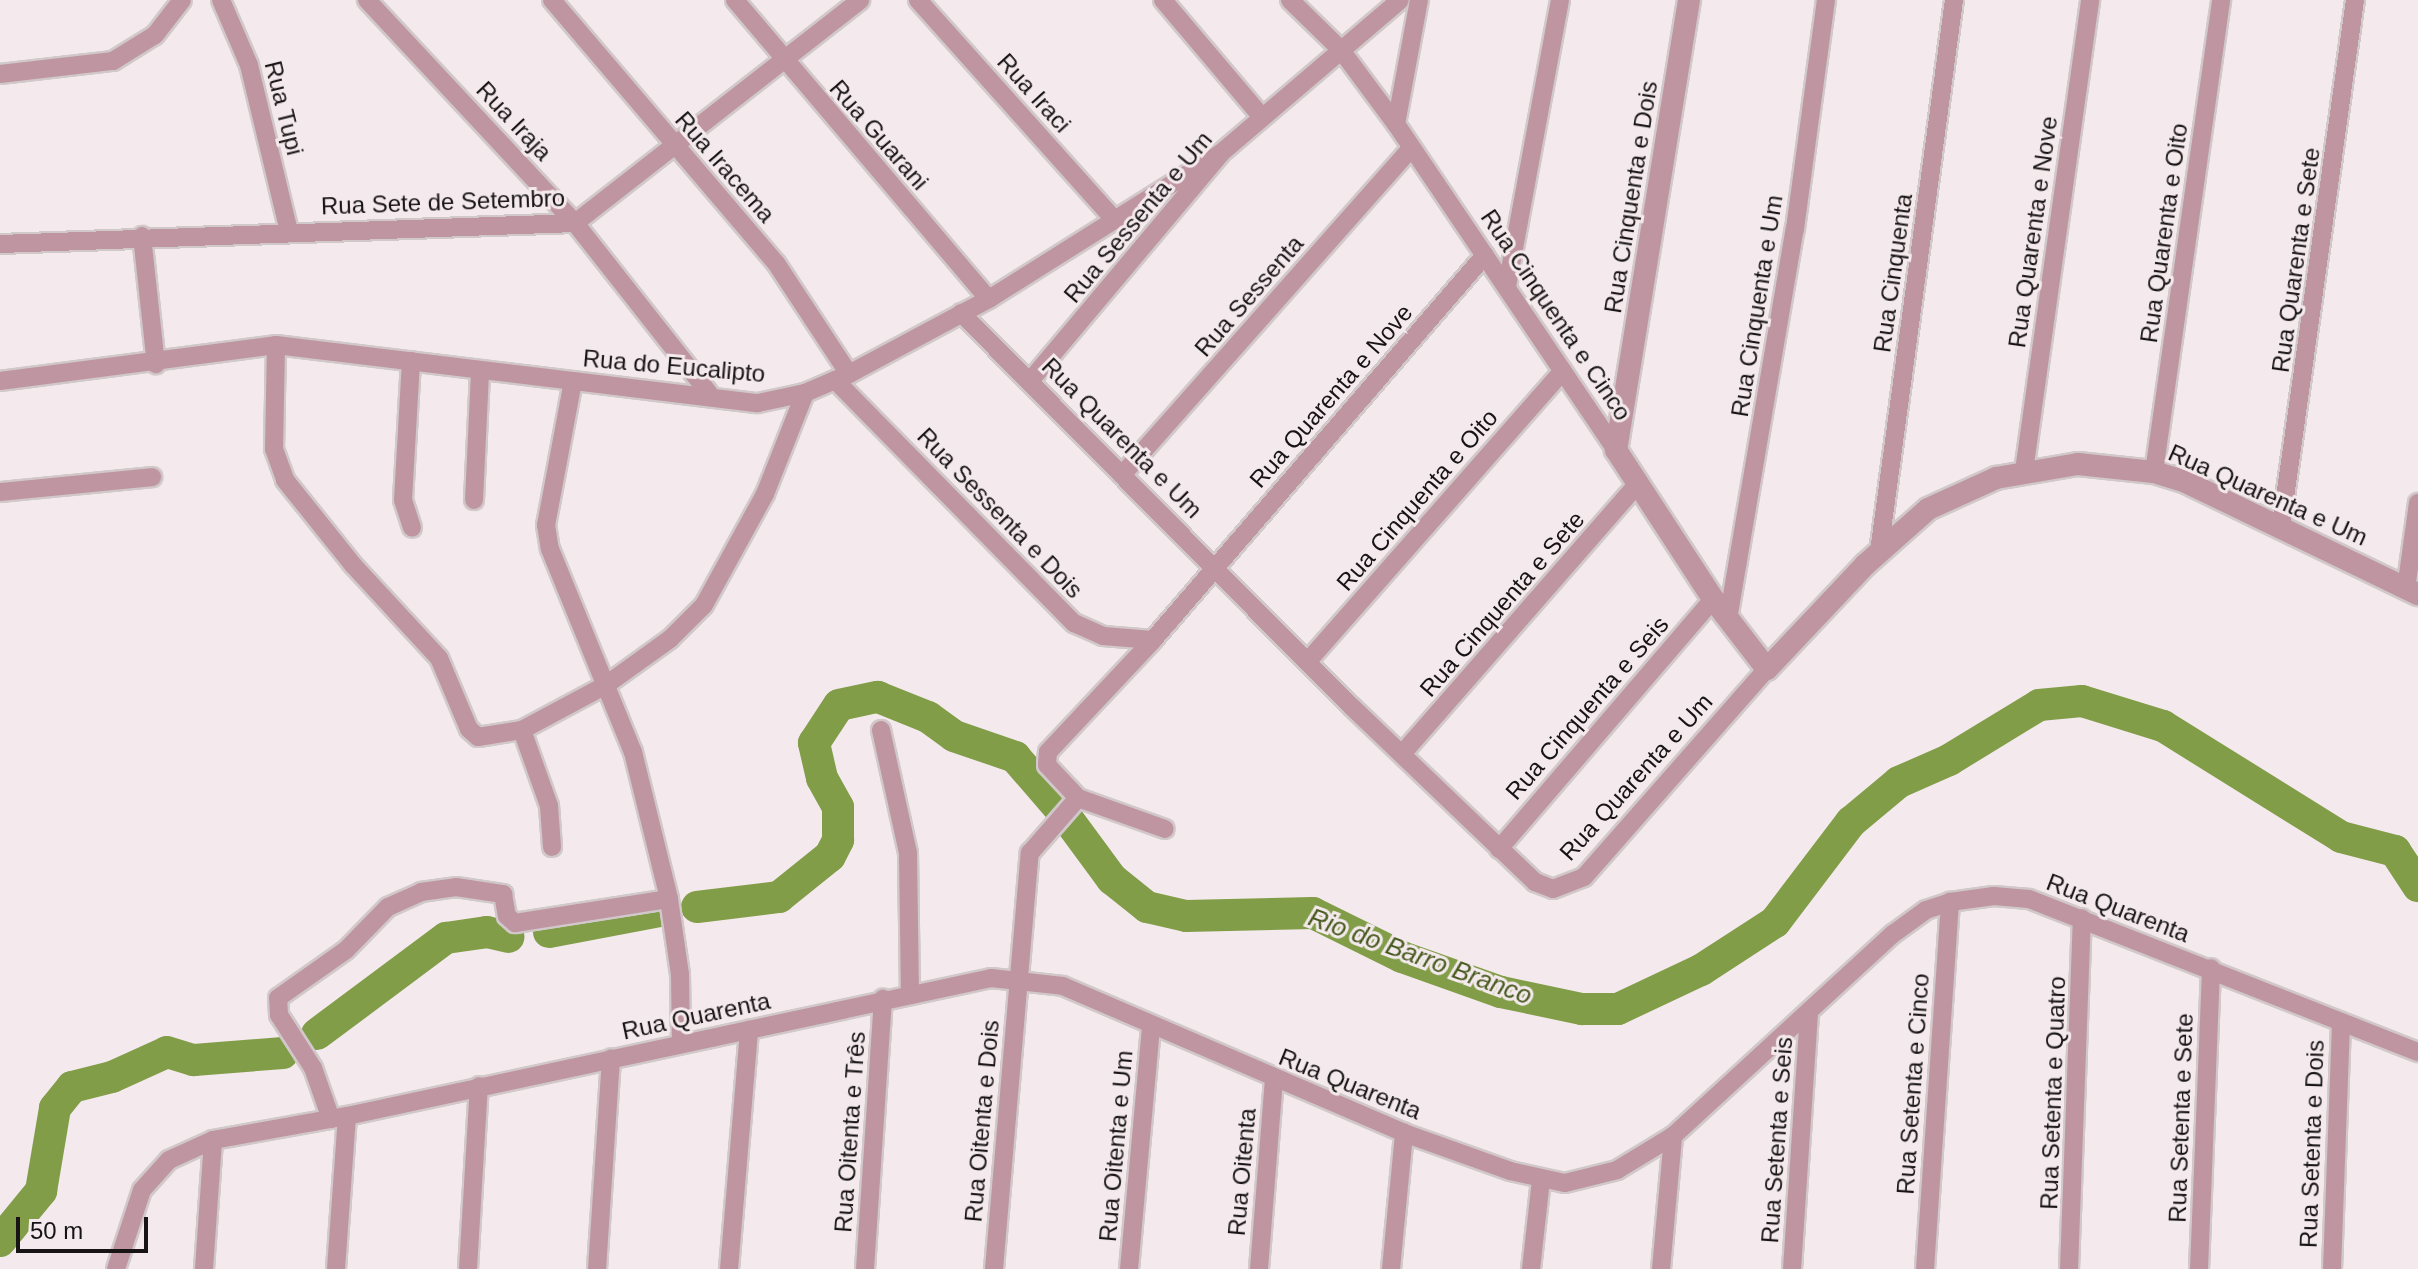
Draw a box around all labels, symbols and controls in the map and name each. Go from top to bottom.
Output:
street label: Rua Iraci [991,48,1077,138]
street label: Rua Tupi [258,58,310,158]
street label: Rua Guarani [823,74,935,196]
street label: Rua Iraja [470,76,558,166]
street label: Rua Cinquenta e Dois [1598,79,1664,315]
street label: Rua Iracema [669,106,781,228]
street label: Rua Quarenta e Nove [2002,114,2064,350]
street label: Rua Quarenta e Oito [2134,121,2194,345]
street label: Rua Sessenta e Um [1058,125,1218,309]
street label: Rua Quarenta e Sete [2266,146,2326,374]
street label: Rua Sete de Setembro [320,183,566,221]
street label: Rua Cinquenta [1868,192,1918,354]
street label: Rua Cinquenta e Um [1725,193,1789,419]
street label: Rua Cinquenta e Cinco [1475,204,1637,426]
street label: Rua Sessenta [1189,230,1309,362]
street label: Rua Quarenta e Nove [1244,298,1418,494]
street label: Rua do Eucalipto [582,344,766,388]
street label: Rua Quarenta e Um [1036,352,1208,524]
street label: Rua Cinquenta e Oito [1330,403,1504,597]
street label: Rua Sessenta e Dois [911,422,1089,604]
street label: Rua Quarenta e Um [2164,438,2372,552]
street label: Rua Cinquenta e Sete [1414,505,1590,703]
street label: Rua Cinquenta e Seis [1500,610,1674,806]
street label: Rua Quarenta e Um [1553,688,1719,866]
street label: Rua Quarenta [2042,868,2194,948]
water label: Rio do Barro Branco [1304,902,1536,1012]
street label: Rua Setenta e Cinco [1891,973,1935,1195]
street label: Rua Setenta e Quatro [2035,976,2071,1210]
street label: Rua Quarenta [619,986,773,1046]
street label: Rua Setenta e Sete [2163,1013,2199,1223]
street label: Rua Oitenta e Dois [959,1019,1005,1223]
street label: Rua Oitenta e Três [829,1030,871,1234]
street label: Rua Setenta e Seis [1755,1036,1799,1244]
street label: Rua Setenta e Dois [2294,1039,2330,1249]
street label: Rua Quarenta [1275,1042,1425,1126]
street label: Rua Oitenta e Um [1093,1049,1139,1243]
street label: Rua Oitenta [1222,1107,1262,1237]
scale bar [20,1201,152,1251]
text: 50 m [30,1217,83,1244]

